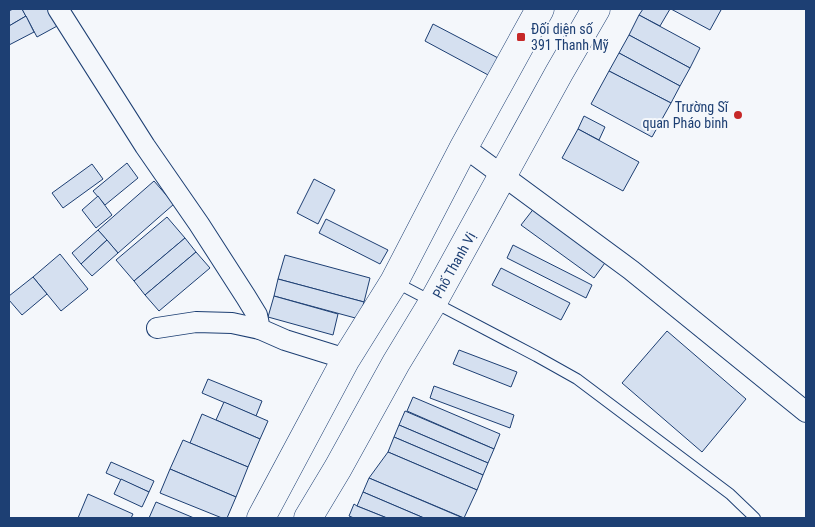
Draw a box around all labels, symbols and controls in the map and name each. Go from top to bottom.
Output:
place label: Đối diện số 391 Thanh Mỹ [531,21,609,53]
marker: Đối diện số 391 Thanh Mỹ [515,31,527,43]
place label: Trường Sĩ quan Pháo binh [642,99,729,131]
marker: Trường Sĩ quan Pháo binh [732,109,744,121]
street label: Phố Thanh Vị [429,229,479,301]

